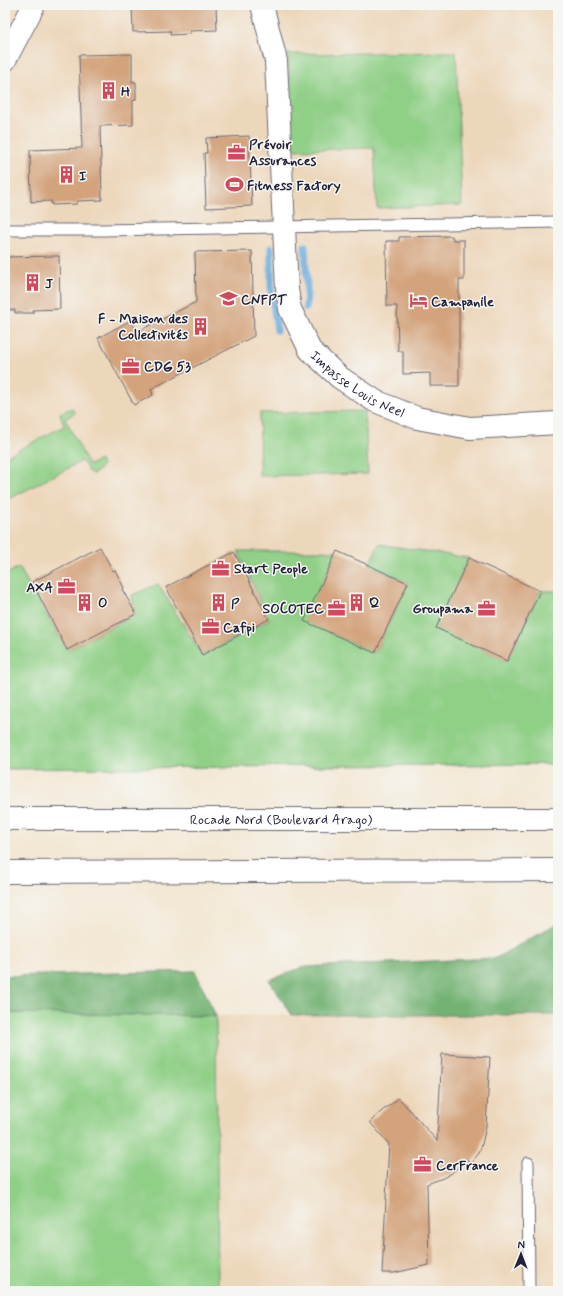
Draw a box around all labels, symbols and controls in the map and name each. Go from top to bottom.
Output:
building icon: H [98,81,118,101]
place label: H [121,83,130,101]
place label: Prévoir Assurances [249,136,317,170]
office icon: Prévoir Assurances [226,142,246,162]
building icon: I [56,165,76,185]
place label: I [79,167,87,185]
sports icon: Fitness Factory [224,175,244,195]
place label: Fitness Factory [247,177,341,195]
building icon: J [22,273,42,293]
place label: J [45,275,53,293]
school or university icon: CNFPT [218,289,238,309]
place label: CNFPT [241,291,288,309]
hotel icon: Campanile [408,291,428,311]
place label: Campanile [431,293,494,311]
place label: F - Maison des Collectivités [98,310,189,344]
building icon: F - Maison des Collectivités [191,316,211,336]
street label: Impasse Louis Neel [306,347,407,422]
office icon: CDG 53 [121,356,141,376]
place label: CDG 53 [144,358,191,376]
office icon: Start People [211,558,231,578]
place label: Start People [234,560,308,578]
office icon: AXA [56,577,76,597]
place label: AXA [26,579,53,597]
building icon: O [75,592,95,612]
building icon: Q [346,592,366,612]
building icon: P [208,593,228,613]
place label: O [98,594,107,612]
place label: Q [369,594,379,612]
place label: P [231,595,240,613]
office icon: SOCOTEC [327,598,347,618]
office icon: Groupama [476,598,496,618]
place label: SOCOTEC [262,600,324,618]
place label: Groupama [413,600,474,618]
office icon: Cafpi [200,617,220,637]
place label: Cafpi [223,619,255,637]
street label: Rocade Nord (Boulevard Arago) [190,811,372,829]
office icon: CerFrance [413,1155,433,1175]
place label: CerFrance [436,1157,499,1175]
north arrow [501,1234,541,1274]
text: N [517,1238,525,1252]

